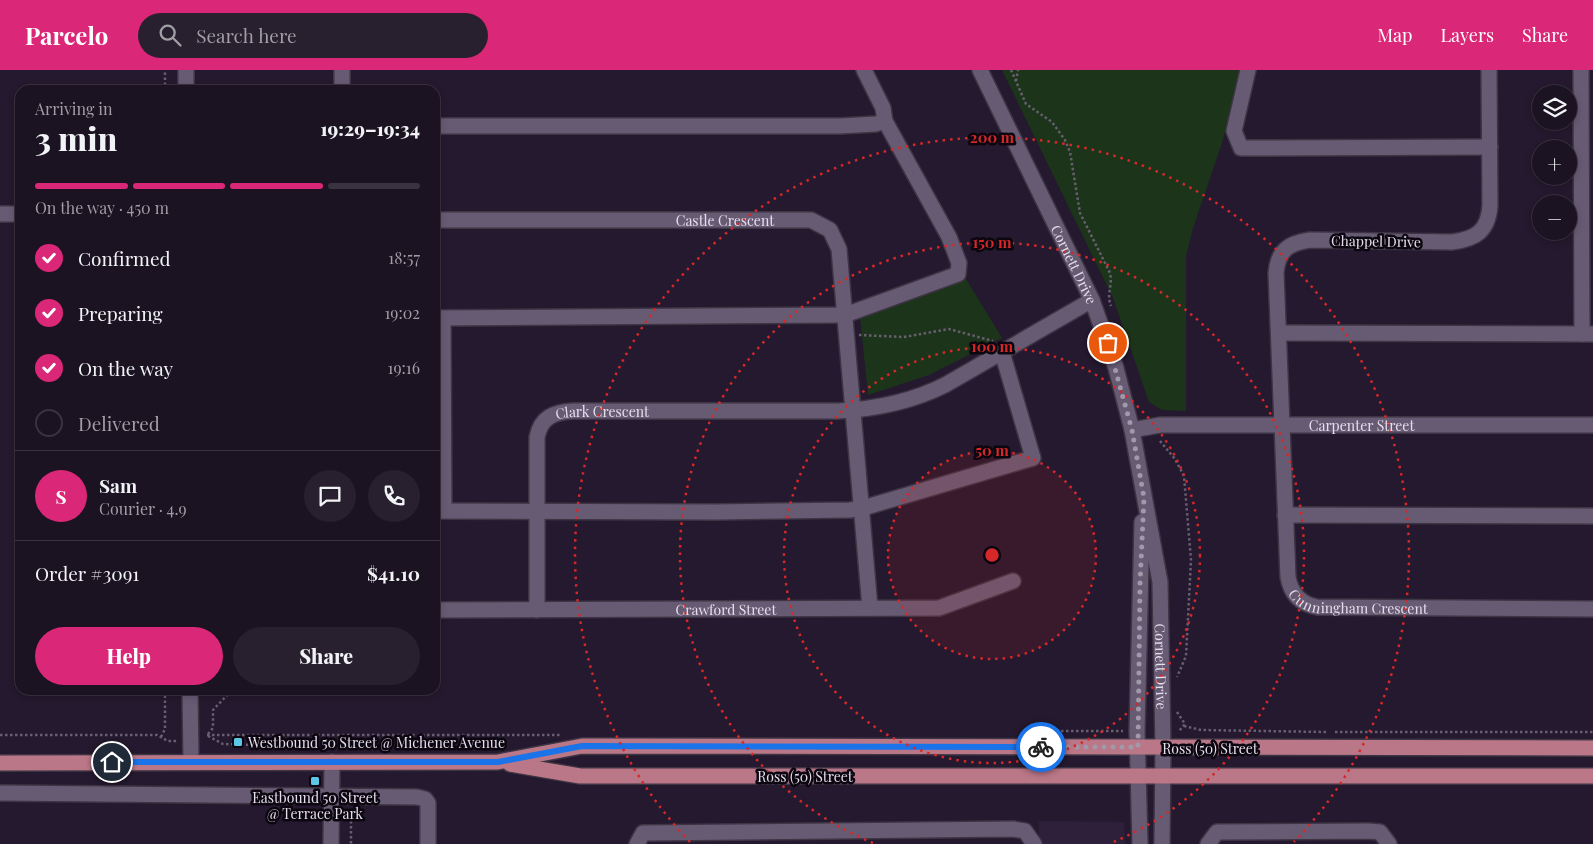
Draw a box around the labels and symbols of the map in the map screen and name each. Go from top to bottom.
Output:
text: 200 m [970,127,1015,147]
street label: Castle Crescent [676,211,775,230]
street label: Cornett Drive [1047,221,1102,307]
street label: Chappel Drive [1331,231,1421,251]
text: 150 m [972,232,1012,252]
pin [1087,322,1129,364]
text: 100 m [971,336,1014,356]
street label: Clark Crescent [553,401,650,423]
street label: Carpenter Street [1309,416,1415,435]
text: 50 m [975,440,1009,460]
centre of rings [983,546,1001,564]
street label: Cunningham Crescent [1285,585,1429,617]
street label: Crawford Street [676,599,777,619]
street label: Cornett Drive [1151,623,1172,710]
courier [1016,722,1066,772]
place label: Westbound 50 Street @ Michener Avenue [247,733,505,752]
marker: Westbound 50 Street @ Michener Avenue [232,736,244,748]
street label: Ross (50) Street [1162,739,1259,758]
pin [91,741,133,783]
street label: Ross (50) Street [757,767,854,786]
marker: Eastbound 50 Street @ Terrace Park [309,775,321,787]
place label: Eastbound 50 Street @ Terrace Park [252,788,379,823]

